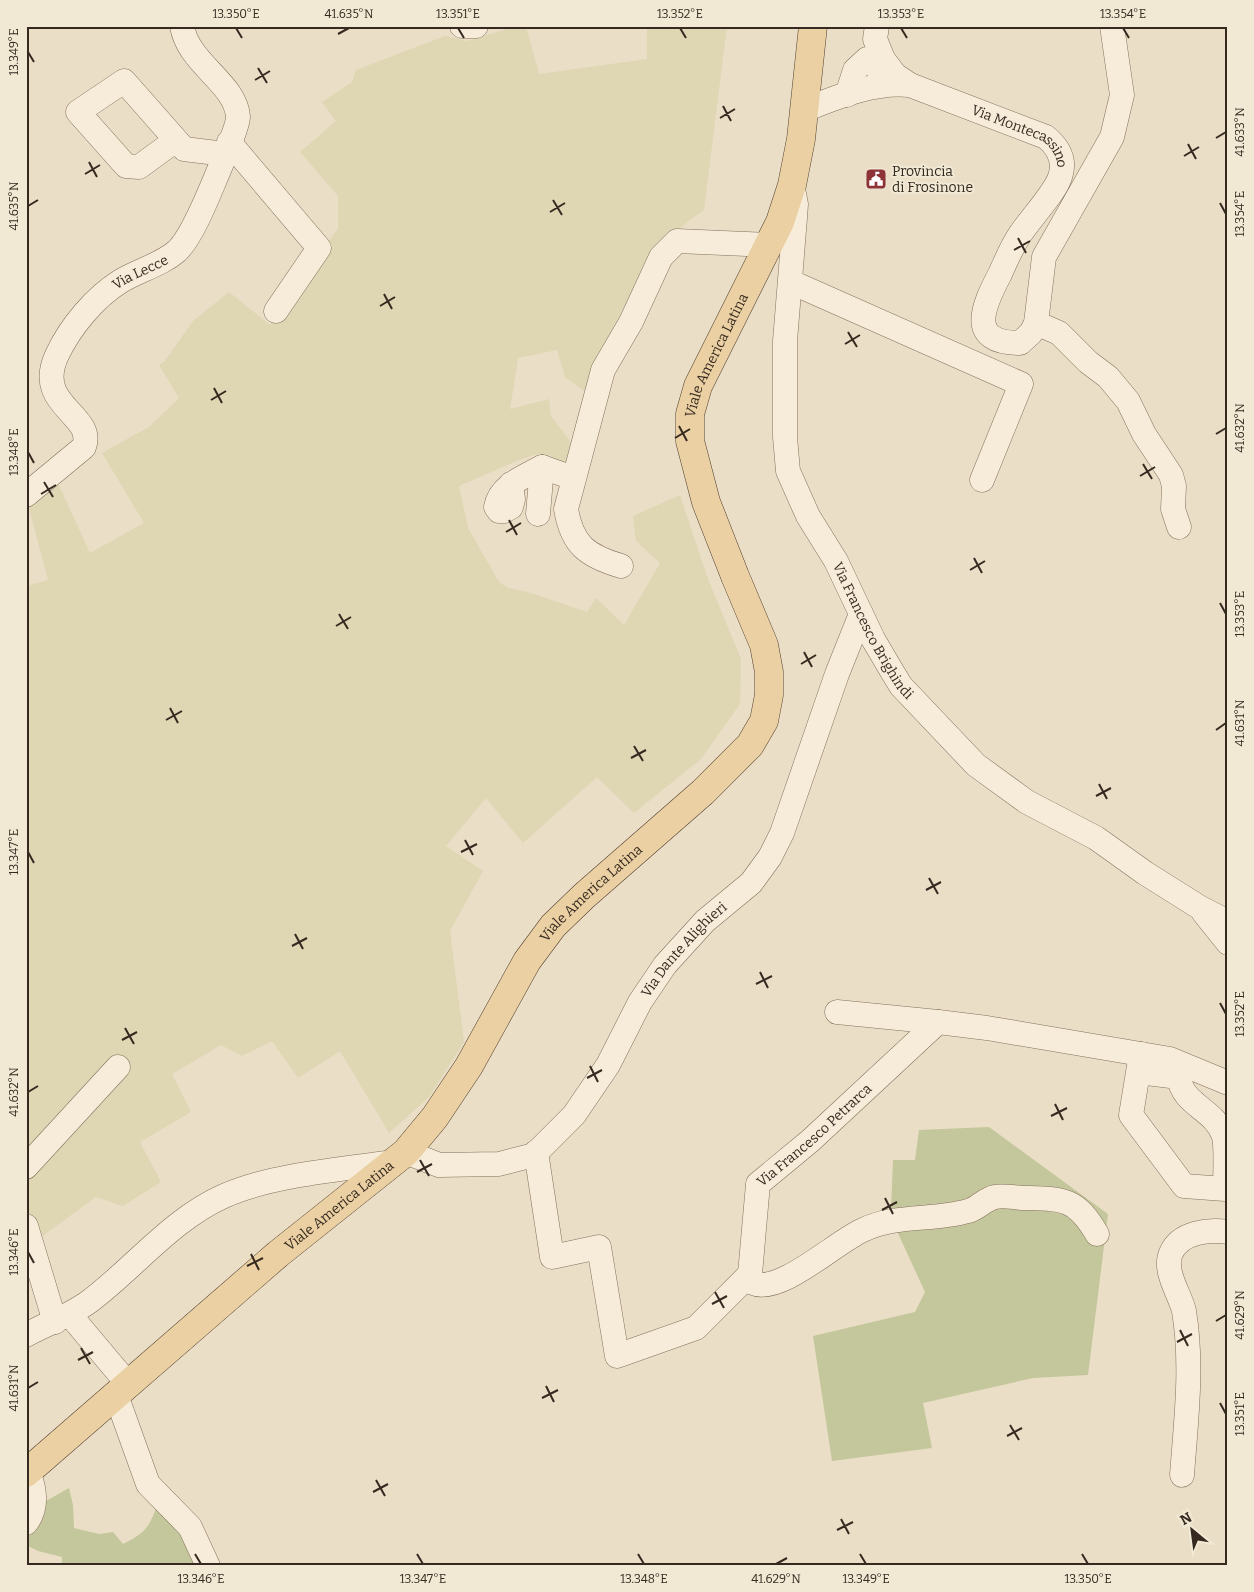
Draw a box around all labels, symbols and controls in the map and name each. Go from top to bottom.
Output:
text: 13.350°E [212,7,260,21]
text: 41.635°N [325,7,374,21]
text: 13.351°E [436,7,480,21]
text: 13.352°E [657,7,703,21]
text: 13.353°E [878,7,924,21]
text: 13.354°E [1100,7,1146,21]
text: 13.349°E [7,28,21,76]
street label: Via Montecassino [969,101,1070,168]
text: 41.633°N [1233,107,1247,157]
place label: Provincia di Frosinone [892,163,973,196]
public building icon: Provincia di Frosinone [864,167,888,191]
text: 41.635°N [7,181,21,230]
text: 13.354°E [1233,191,1247,237]
street label: Via Lecce [109,251,171,293]
street label: Viale America Latina [682,290,752,419]
text: 41.632°N [1233,403,1247,453]
text: 13.348°E [7,428,21,476]
street label: Via Francesco Brighindi [829,560,917,703]
text: 13.353°E [1233,591,1247,637]
text: 41.631°N [1233,699,1247,747]
text: 13.347°E [7,829,21,875]
street label: Viale America Latina [536,841,646,945]
street label: Via Dante Alighieri [638,899,730,1001]
text: 13.352°E [1233,991,1247,1037]
text: 41.632°N [7,1067,21,1117]
street label: Via Francesco Petrarca [754,1080,876,1190]
street label: Viale America Latina [281,1157,398,1254]
text: 13.346°E [7,1228,21,1276]
text: 41.629°N [1233,1290,1247,1340]
text: 41.631°N [7,1364,21,1412]
text: 13.351°E [1233,1392,1247,1436]
north arrow [1166,1504,1216,1554]
text: N [1177,1509,1195,1529]
text: 13.346°E [177,1572,225,1586]
text: 13.347°E [400,1572,446,1586]
text: 13.348°E [620,1572,668,1586]
text: 41.629°N [751,1572,801,1586]
text: 13.349°E [842,1572,890,1586]
text: 13.350°E [1064,1572,1112,1586]

